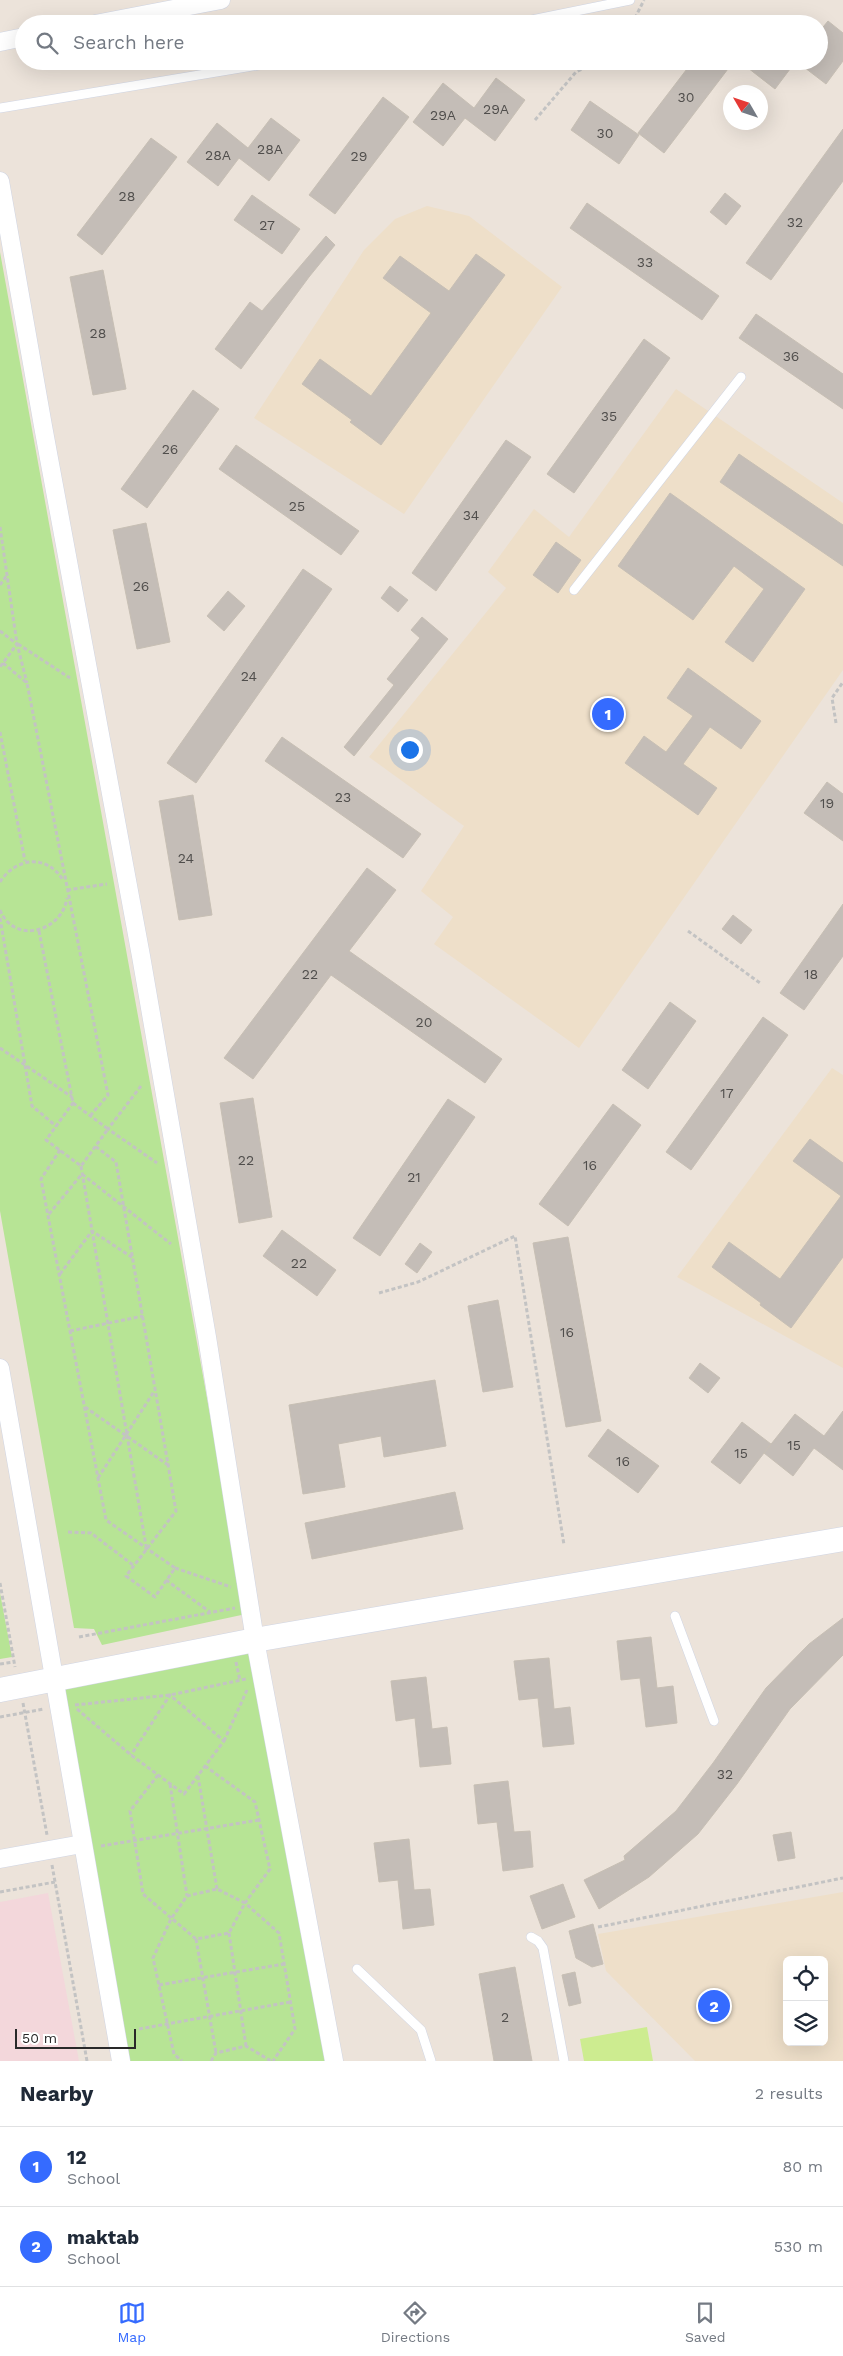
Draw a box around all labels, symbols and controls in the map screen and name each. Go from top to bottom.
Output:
search box [15,15,828,70]
icon: search [33,29,61,57]
text: Search here [73,31,184,54]
north arrow [723,85,768,130]
house number: 30 [678,89,694,105]
house number: 29A [483,101,509,117]
house number: 29A [430,107,456,123]
house number: 30 [597,125,613,141]
house number: 28A [257,141,283,157]
house number: 28A [205,147,231,163]
house number: 29 [351,148,367,164]
house number: 28 [119,188,135,204]
house number: 32 [787,214,803,230]
house number: 27 [259,217,275,233]
house number: 33 [637,254,653,270]
house number: 28 [90,325,106,341]
house number: 36 [783,348,799,364]
house number: 35 [601,408,617,424]
house number: 26 [162,441,178,457]
house number: 25 [289,498,305,514]
house number: 34 [463,507,479,523]
house number: 26 [133,578,149,594]
house number: 24 [241,668,257,684]
pin: 1 [592,695,624,733]
your location [397,737,423,763]
house number: 23 [335,789,351,805]
house number: 19 [820,795,834,811]
house number: 24 [178,850,194,866]
house number: 22 [302,966,318,982]
house number: 18 [804,966,818,982]
house number: 20 [416,1014,432,1030]
house number: 17 [720,1085,734,1101]
house number: 22 [238,1152,254,1168]
house number: 16 [583,1157,597,1173]
house number: 21 [407,1169,421,1185]
house number: 22 [291,1255,307,1271]
house number: 16 [560,1324,574,1340]
house number: 15 [787,1437,801,1453]
house number: 15 [734,1445,748,1461]
house number: 16 [616,1453,630,1469]
house number: 32 [717,1766,733,1782]
map controls [783,1956,828,2046]
button: locate [783,1956,828,2001]
pin: 2 [698,1987,730,2025]
button: layers [783,2001,828,2046]
house number: 2 [501,2009,509,2025]
scale bar [15,2026,136,2049]
text: 50 m [22,2030,57,2046]
text: Nearby [20,2081,93,2106]
text: 2 results [755,2084,823,2103]
text: 12 [67,2146,87,2169]
text: 1 [33,2157,39,2176]
text: 80 m [782,2157,823,2176]
text: School [67,2169,120,2188]
text: maktab [67,2226,139,2249]
text: 2 [31,2237,41,2256]
text: 530 m [774,2237,823,2256]
text: School [67,2249,120,2268]
tab: Map [117,2299,146,2345]
tab: Directions [381,2299,450,2345]
tab: Saved [685,2299,726,2345]

